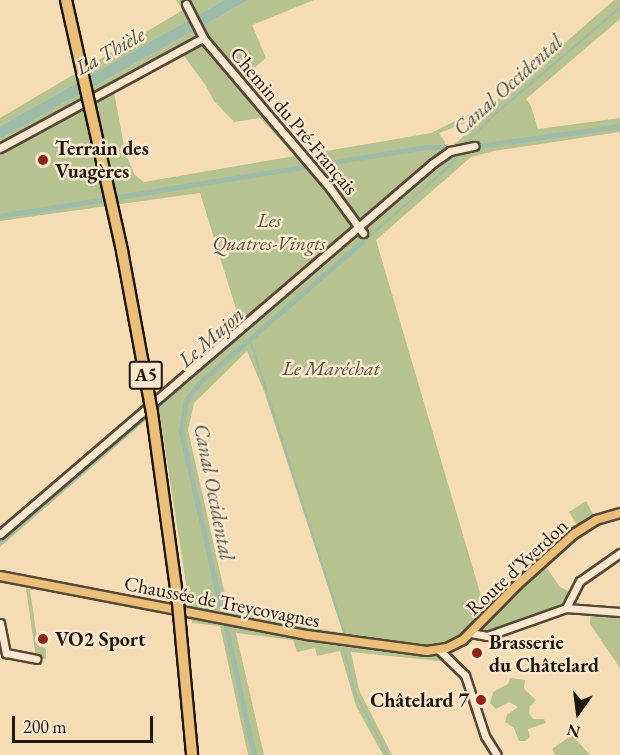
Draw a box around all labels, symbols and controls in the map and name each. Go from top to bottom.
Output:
water label: La Thièle [71,22,149,80]
water label: Canal Occidental [448,29,568,141]
street label: Chemin du Pré-Français [225,42,363,200]
place label: Terrain des Vuagères [55,136,149,183]
marker: Terrain des Vuagères [36,153,50,167]
park label: Les Quatres-Vingts [212,208,326,255]
water label: Le Mujon [173,302,249,372]
park label: Le Maréchat [282,356,380,380]
road number: A5 [128,360,164,390]
water label: Canal Occidental [188,422,240,562]
street label: Route d'Yverdon [461,514,573,620]
street label: Chaussée de Treycovagnes [122,571,322,633]
place label: VO2 Sport [55,627,146,651]
place label: Brasserie du Châtelard [489,630,599,677]
marker: VO2 Sport [36,632,50,646]
marker: Brasserie du Châtelard [470,646,484,660]
north arrow [548,683,608,743]
place label: Châtelard 7 [370,688,469,712]
marker: Châtelard 7 [474,693,488,707]
scale bar [15,704,156,742]
text: 200 m [23,715,67,738]
text: N [565,719,582,743]

